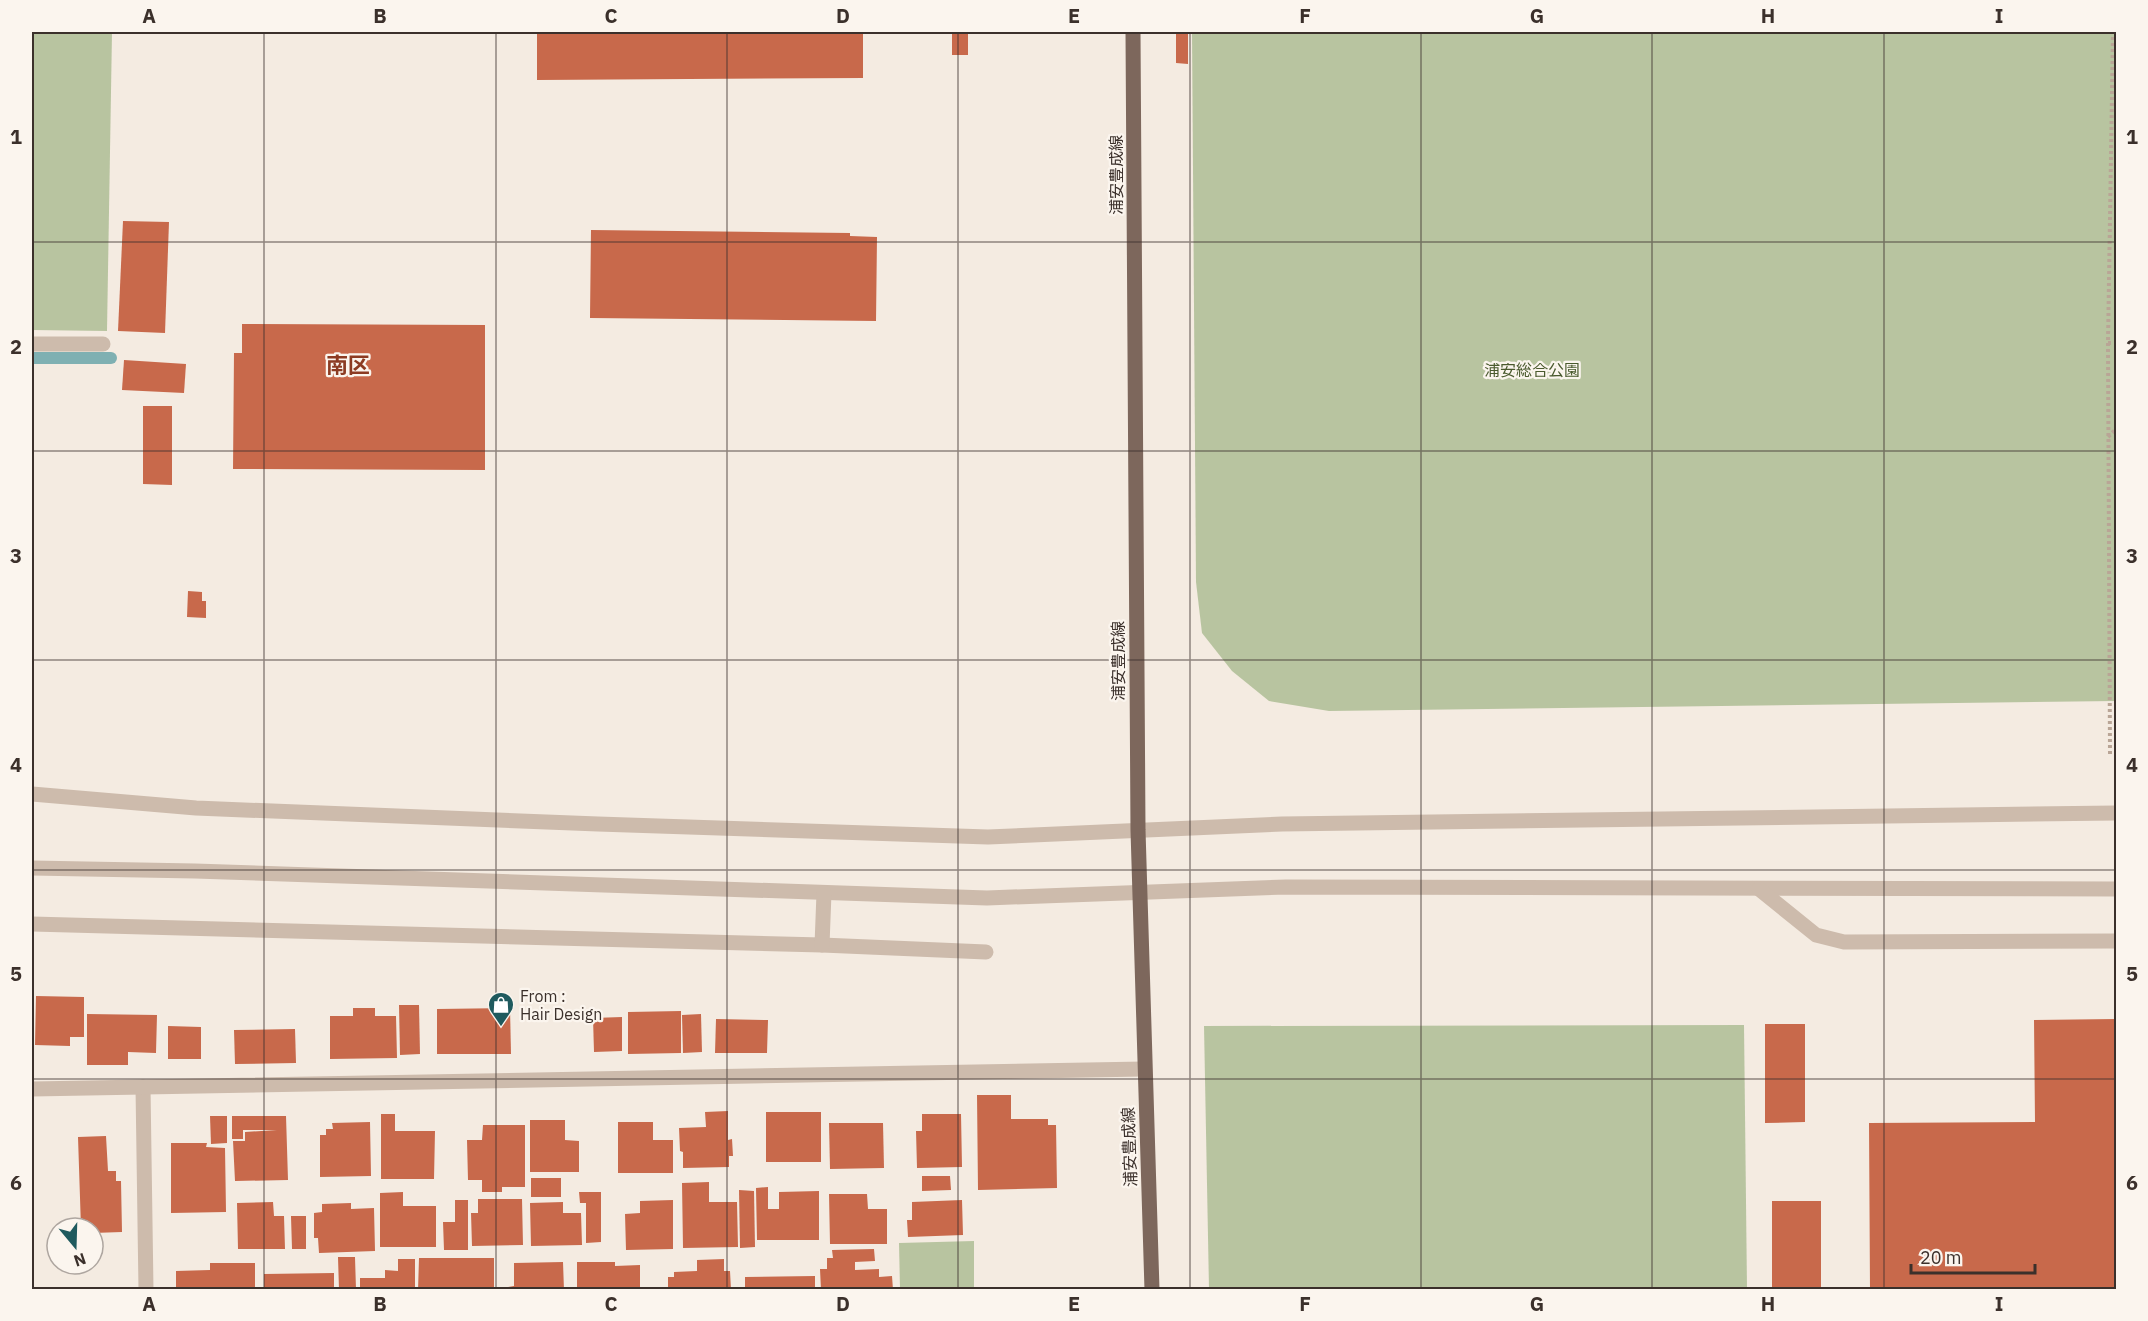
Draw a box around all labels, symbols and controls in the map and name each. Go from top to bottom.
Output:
text: A [142,2,156,29]
text: B [373,2,387,29]
text: C [604,2,618,29]
text: D [836,2,850,29]
text: E [1068,2,1080,29]
text: F [1299,2,1311,29]
text: G [1530,2,1544,29]
text: H [1761,2,1775,29]
text: I [1995,2,2003,29]
text: 1 [10,123,22,150]
text: 1 [2126,123,2138,150]
street label: 浦安豊成線 [1106,135,1126,215]
text: 2 [10,333,22,360]
text: 2 [2126,333,2138,360]
district label: 南区 [326,350,370,379]
park label: 浦安総合公園 [1484,360,1580,380]
text: 3 [10,542,22,569]
text: 3 [2126,542,2138,569]
street label: 浦安豊成線 [1108,621,1128,701]
text: 4 [10,751,22,778]
text: 4 [2126,751,2138,778]
text: 5 [10,960,22,987]
text: 5 [2126,960,2138,987]
place label: From : Hair Design [520,986,602,1024]
shop icon: From : Hair Design [486,990,516,1028]
street label: 浦安豊成線 [1118,1107,1140,1187]
text: 6 [10,1169,22,1196]
text: 6 [2126,1169,2138,1196]
north arrow [45,1216,105,1276]
scale bar [1911,1237,2036,1275]
text: 20 m [1920,1246,1962,1269]
text: N [71,1249,89,1272]
text: A [142,1290,156,1317]
text: B [373,1290,387,1317]
text: C [604,1290,618,1317]
text: D [836,1290,850,1317]
text: E [1068,1290,1080,1317]
text: F [1299,1290,1311,1317]
text: G [1530,1290,1544,1317]
text: H [1761,1290,1775,1317]
text: I [1995,1290,2003,1317]

